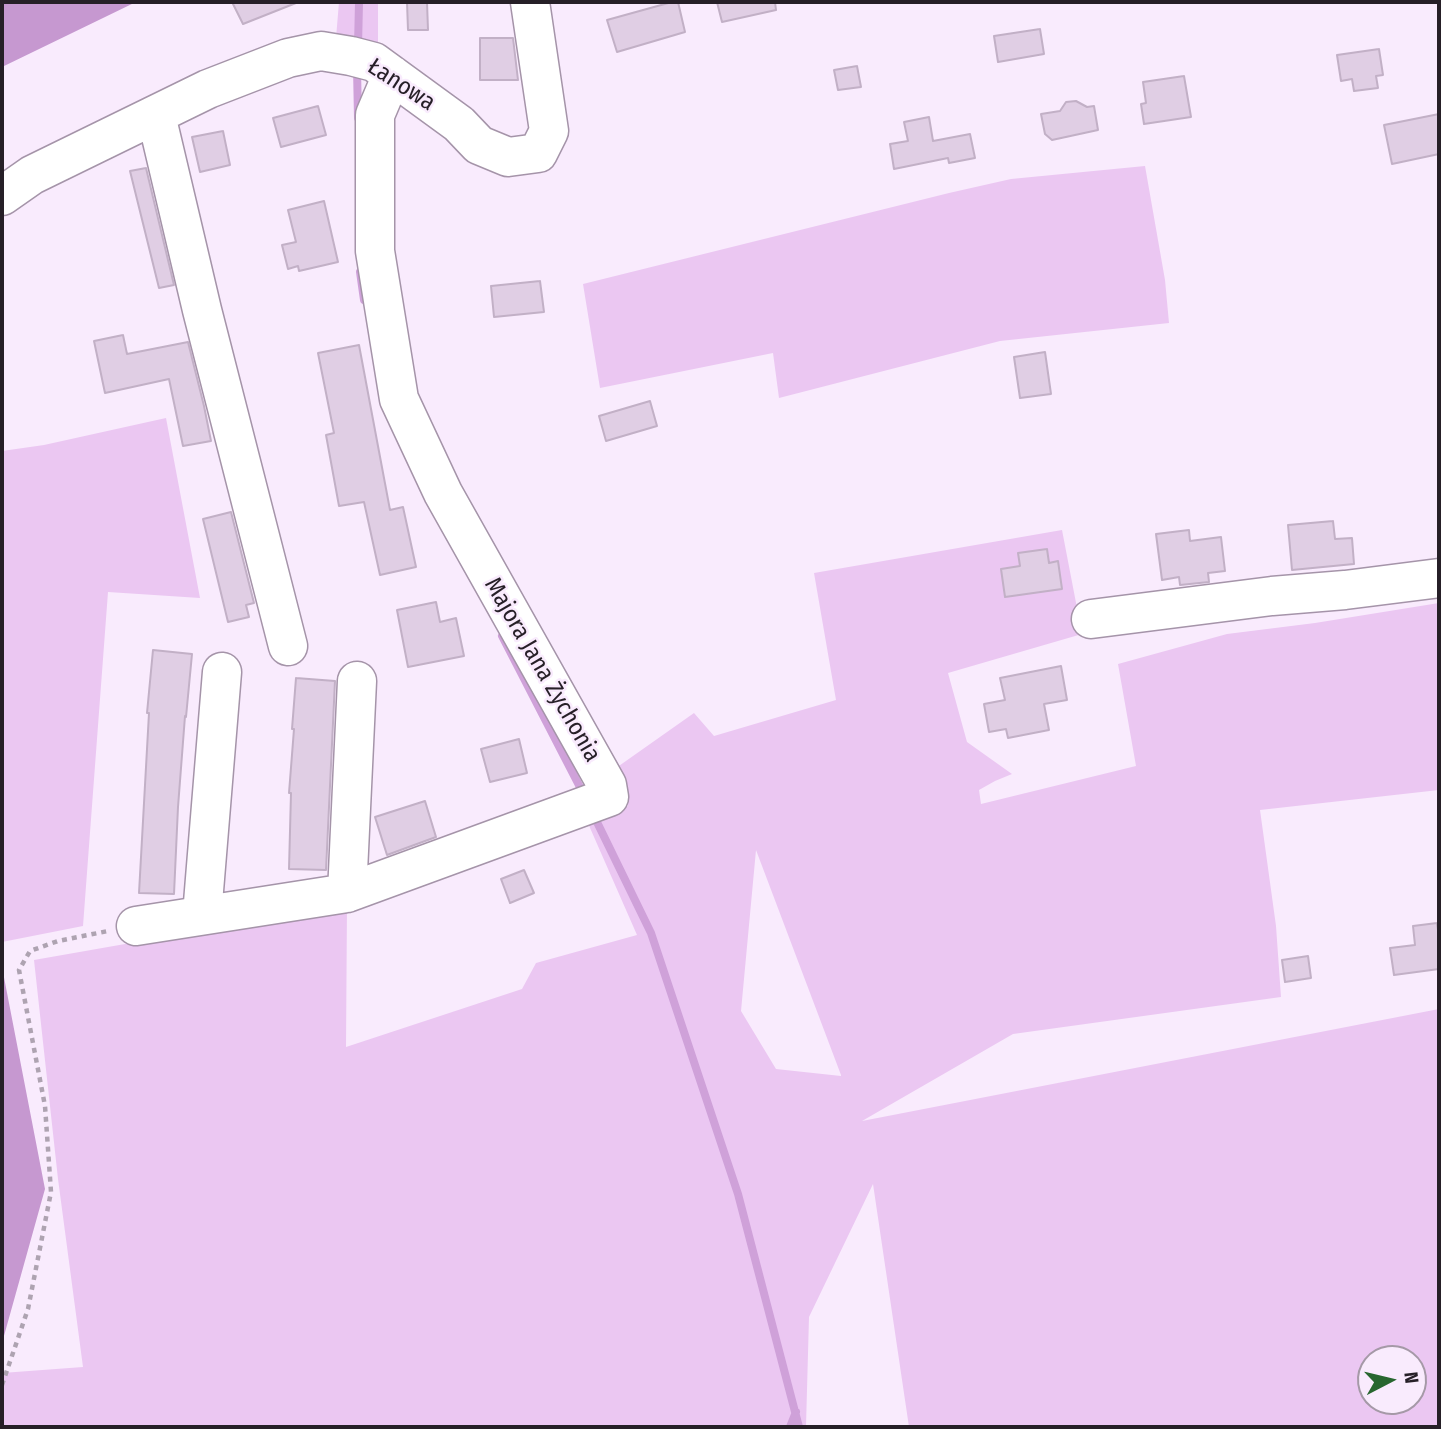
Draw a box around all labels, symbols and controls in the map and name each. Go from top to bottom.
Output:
street label: Łanowa [362,52,440,118]
street label: Majora Jana Żychonia [477,573,607,767]
north arrow [1357,1345,1427,1415]
text: N [1399,1371,1423,1385]

